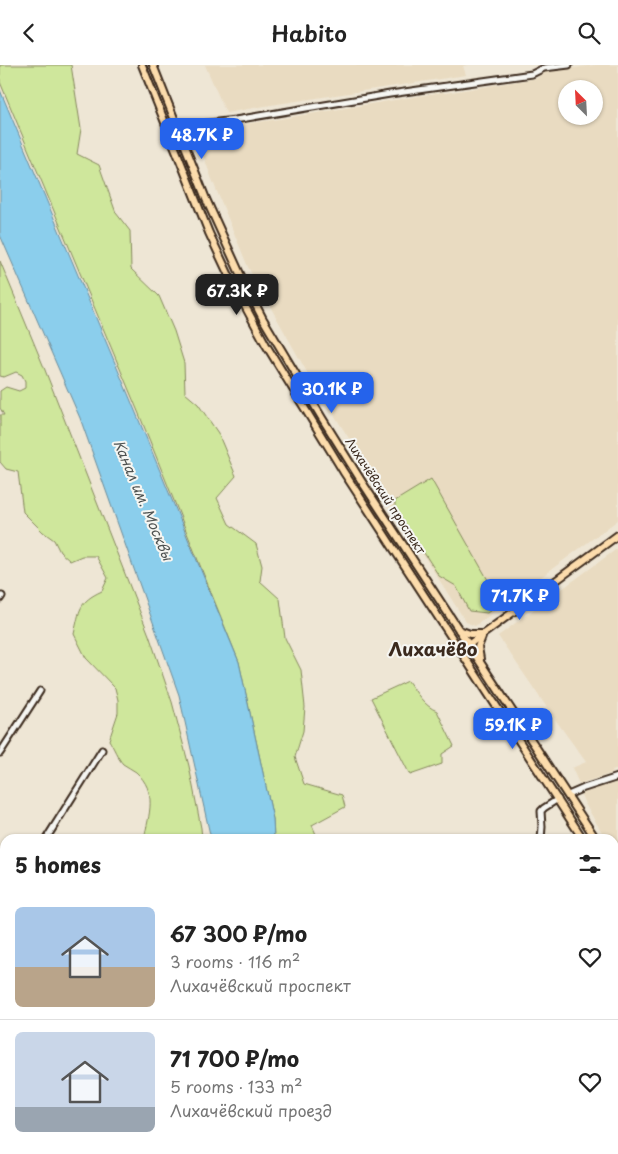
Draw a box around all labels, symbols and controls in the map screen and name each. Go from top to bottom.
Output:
text: Habito [271,16,347,49]
icon: back [15,19,43,47]
icon: search [575,19,603,47]
north arrow [558,80,602,125]
map controls [558,80,603,125]
pin: 48.7K ₽ [156,117,248,160]
text: 48.7K ₽ [171,122,233,146]
pin: 67.3K ₽ [191,273,283,316]
text: 67.3K ₽ [206,278,268,302]
pin: 30.1K ₽ [286,371,378,414]
text: 30.1K ₽ [302,376,362,400]
street label: Лихачёвский проспект [341,434,430,557]
water label: Канал им. Москвы [109,436,179,564]
pin: 71.7K ₽ [474,579,566,621]
text: 71.7K ₽ [491,583,549,607]
district label: Лихачёво [388,635,478,662]
pin: 59.1K ₽ [467,707,559,750]
text: 59.1K ₽ [484,712,542,736]
text: 5 homes [15,848,101,880]
icon: filters [576,850,604,878]
text: 67 300 ₽/mo [170,917,307,949]
icon: home [55,927,115,987]
icon: heart [576,943,604,971]
text: 3 rooms · 116 m² [170,949,300,973]
text: Лихачёвский проспект [170,973,351,997]
text: 71 700 ₽/mo [170,1042,299,1074]
icon: home [55,1052,115,1112]
icon: heart [576,1068,604,1096]
text: 5 rooms · 133 m² [170,1074,303,1098]
text: Лихачёвский проезд [170,1098,332,1122]

